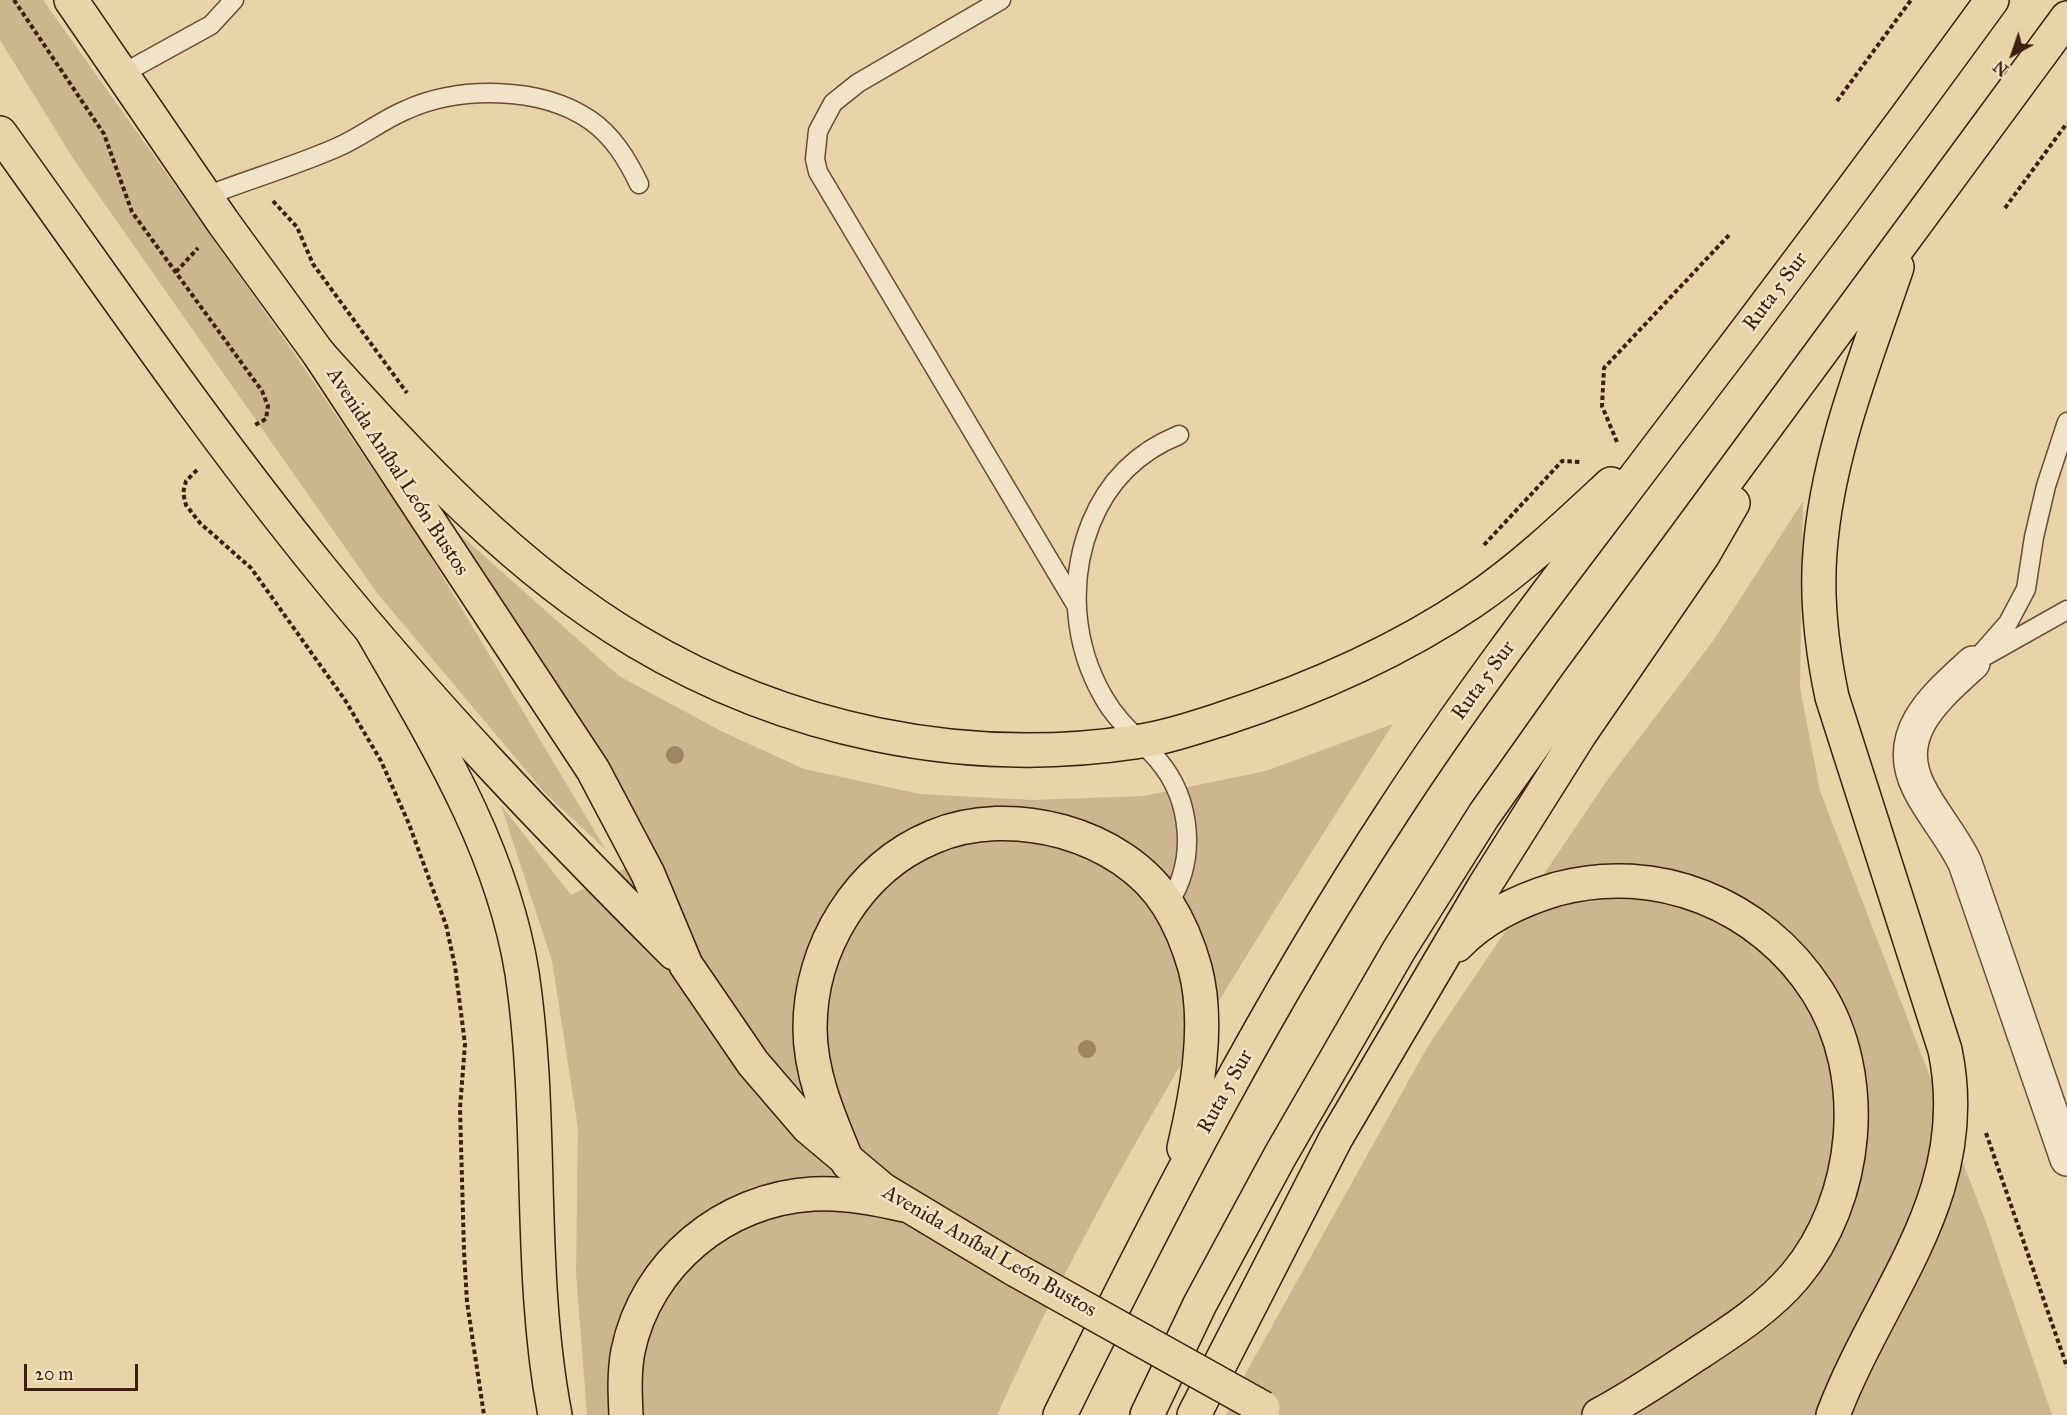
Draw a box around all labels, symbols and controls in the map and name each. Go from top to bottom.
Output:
north arrow [1983,24,2043,84]
text: N [1990,57,2012,80]
street label: Ruta 5 Sur [1738,248,1814,336]
street label: Avenida Aníbal León Bustos [320,363,474,581]
street label: Ruta 5 Sur [1447,636,1521,726]
street label: Ruta 5 Sur [1193,1046,1259,1138]
street label: Avenida Aníbal León Bustos [878,1180,1100,1324]
scale bar [27,1352,141,1390]
text: 20 m [35,1363,73,1385]

